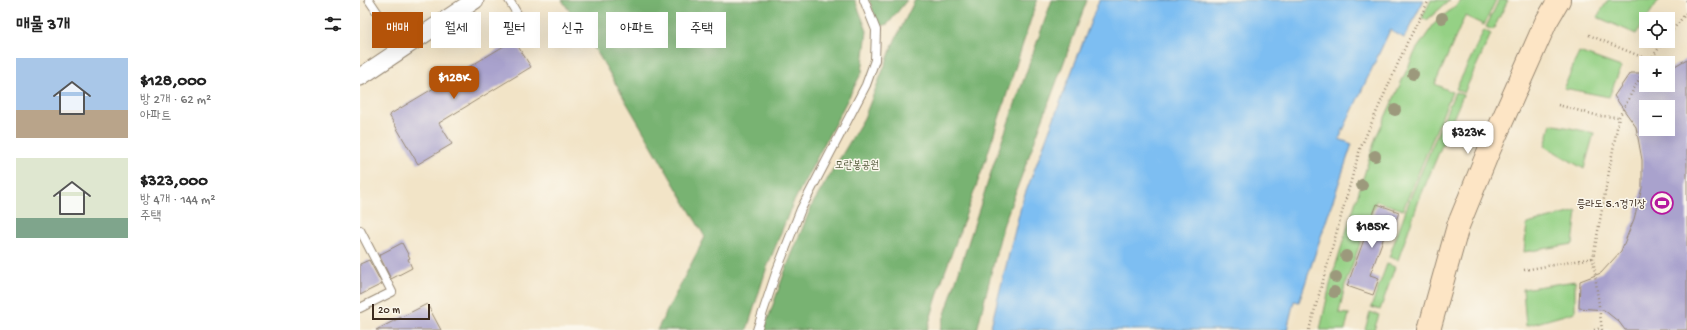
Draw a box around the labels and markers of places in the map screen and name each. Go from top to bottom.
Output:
pin: $128K [426,66,482,100]
pin: $323K [1440,121,1496,155]
sports icon: 릉라도 5.1경기장 [1649,190,1675,216]
place label: 릉라도 5.1경기장 [1577,198,1646,211]
pin: $185K [1344,215,1400,249]

